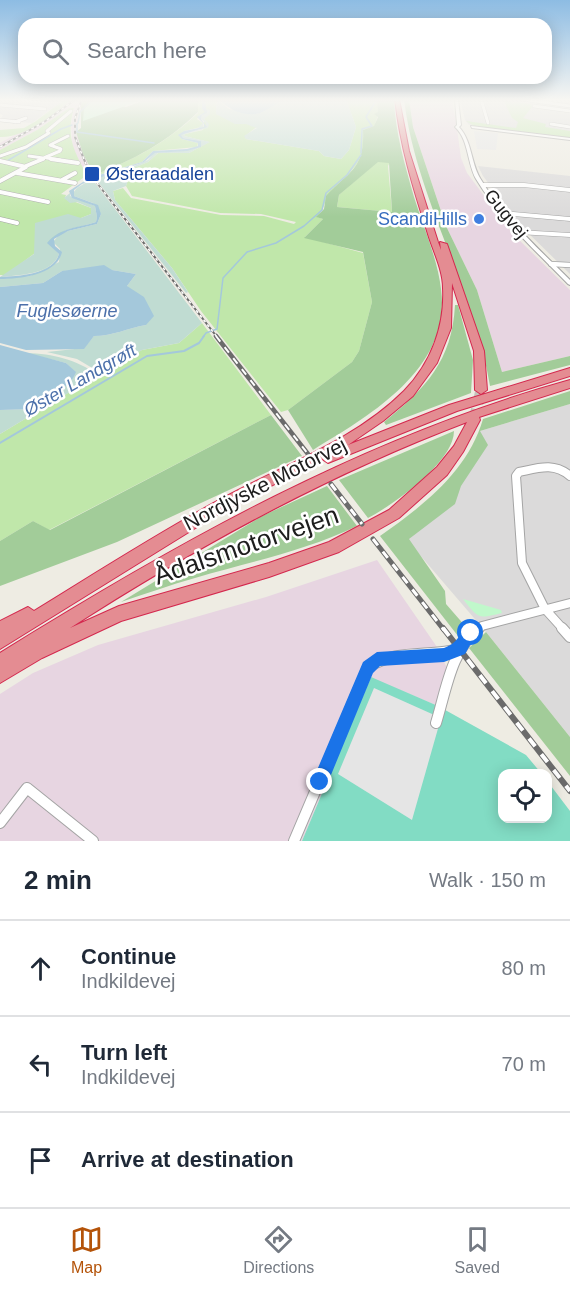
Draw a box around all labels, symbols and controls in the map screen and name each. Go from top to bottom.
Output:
search box [18,18,552,84]
icon: search [39,35,72,68]
text: Search here [87,38,207,63]
place label: Østeraadalen [106,164,214,184]
marker: Østeraadalen [83,165,101,183]
street label: Gugvej [480,186,532,242]
place label: ScandiHills [378,209,467,229]
marker: ScandiHills [472,212,486,226]
water label: Fuglesøerne [16,301,118,321]
water label: Øster Landgrøft [20,339,140,421]
street label: Nordjyske Motorvej [179,433,350,535]
street label: Ådalsmotorvejen [150,499,342,591]
route start [457,619,483,645]
route end [306,768,332,794]
map controls [498,769,552,823]
button: locate [498,769,552,823]
text: 2 min [24,865,92,895]
text: Walk · 150 m [429,869,546,891]
text: Continue [81,944,176,969]
icon: ahead [24,952,57,985]
text: 80 m [502,957,546,979]
text: Indkildevej [81,970,176,992]
text: Turn left [81,1040,167,1065]
icon: left [24,1048,57,1081]
text: 70 m [502,1053,546,1075]
text: Indkildevej [81,1066,176,1088]
icon: arrive [24,1144,57,1177]
text: Arrive at destination [81,1147,294,1172]
tab: Map [70,1223,103,1277]
tab: Directions [243,1223,314,1277]
tab: Saved [455,1223,500,1277]

